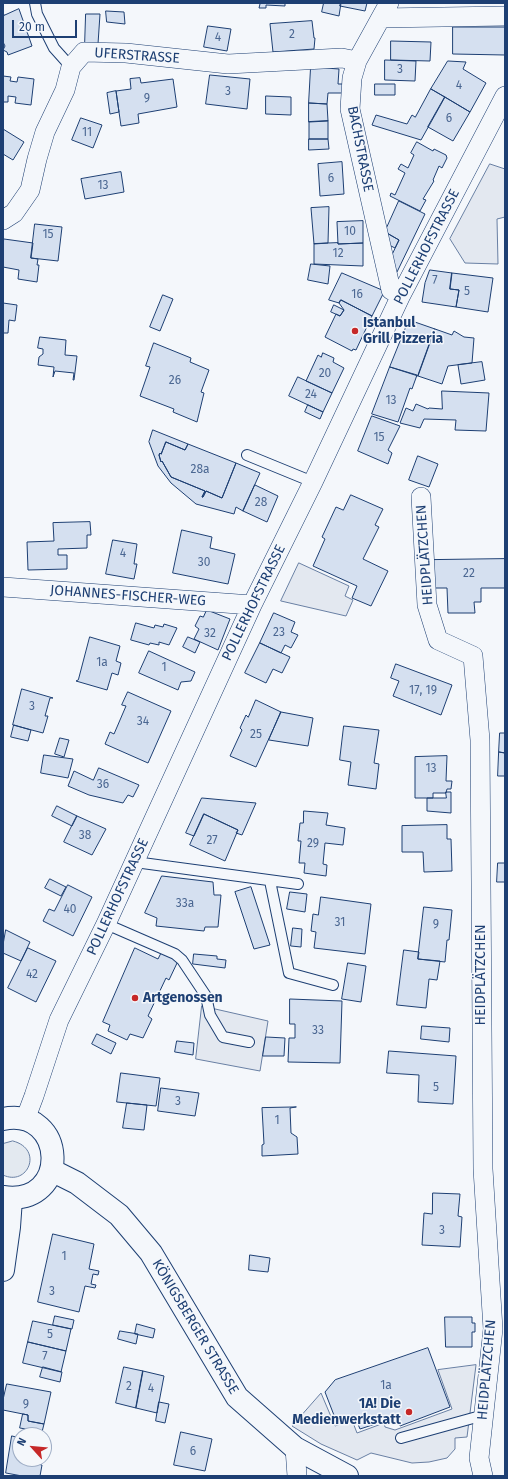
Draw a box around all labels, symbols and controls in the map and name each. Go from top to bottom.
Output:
scale bar [14,12,79,38]
text: 20 m [19,20,45,34]
house number: 2 [289,28,295,42]
house number: 4 [215,31,221,45]
street label: UFERSTRASSE [94,45,180,67]
house number: 3 [397,63,403,77]
house number: 4 [456,79,462,93]
house number: 3 [225,85,231,99]
house number: 9 [144,92,150,106]
street label: BACHSTRASSE [343,105,377,193]
house number: 6 [446,112,452,126]
house number: 11 [82,126,92,140]
house number: 6 [328,172,334,186]
house number: 13 [97,179,109,193]
street label: POLLERHOFSTRASSE [391,187,463,307]
house number: 10 [344,225,356,239]
house number: 15 [42,228,54,242]
house number: 12 [332,247,344,261]
house number: 7 [432,274,438,288]
house number: 5 [464,285,470,299]
house number: 16 [351,288,363,302]
place label: Istanbul Grill Pizzeria [363,315,443,348]
marker: Istanbul Grill Pizzeria [350,326,360,336]
house number: 20 [319,367,331,381]
house number: 26 [169,374,181,388]
house number: 24 [305,388,317,402]
house number: 13 [385,394,397,408]
house number: 15 [373,431,385,445]
house number: 28a [190,463,210,477]
house number: 28 [255,496,267,510]
street label: HEIDPLÄTZCHEN [413,504,437,606]
street label: POLLERHOFSTRASSE [219,542,289,664]
house number: 4 [120,547,126,561]
house number: 30 [198,556,210,570]
house number: 22 [463,567,475,581]
street label: JOHANNES-FISCHER-WEG [49,582,207,610]
house number: 23 [273,626,285,640]
house number: 32 [204,627,216,641]
house number: 1a [96,656,108,670]
house number: 1 [161,661,167,675]
house number: 17, 19 [409,684,437,698]
house number: 3 [29,700,35,714]
house number: 34 [137,715,149,729]
house number: 25 [250,728,262,742]
house number: 13 [425,762,437,776]
house number: 36 [97,778,109,792]
house number: 38 [79,829,91,843]
house number: 27 [206,834,218,848]
street label: POLLERHOFSTRASSE [84,836,152,958]
house number: 29 [307,837,319,851]
house number: 33a [176,897,194,911]
house number: 40 [63,903,77,917]
house number: 31 [335,916,345,930]
house number: 9 [433,918,439,932]
street label: HEIDPLÄTZCHEN [473,925,489,1025]
house number: 42 [26,968,38,982]
place label: Artgenossen [143,990,223,1006]
marker: Artgenossen [130,993,140,1003]
house number: 33 [312,1024,324,1038]
house number: 5 [433,1081,439,1095]
house number: 3 [175,1095,181,1109]
house number: 1 [274,1114,280,1128]
house number: 3 [439,1224,445,1238]
house number: 1 [61,1250,67,1264]
street label: KÖNIGSBERGER STRASSE [148,1257,242,1397]
house number: 3 [49,1285,55,1299]
street label: HEIDPLÄTZCHEN [474,1319,500,1421]
house number: 5 [47,1328,53,1342]
house number: 7 [42,1350,48,1364]
house number: 1a [380,1379,392,1393]
house number: 2 [126,1380,132,1394]
house number: 4 [148,1382,154,1396]
place label: 1A! Die Medienwerkstatt [292,1396,401,1428]
house number: 9 [23,1398,29,1412]
marker: 1A! Die Medienwerkstatt [404,1407,414,1417]
north arrow [12,1427,52,1467]
text: N [14,1436,29,1448]
house number: 6 [190,1445,196,1459]

